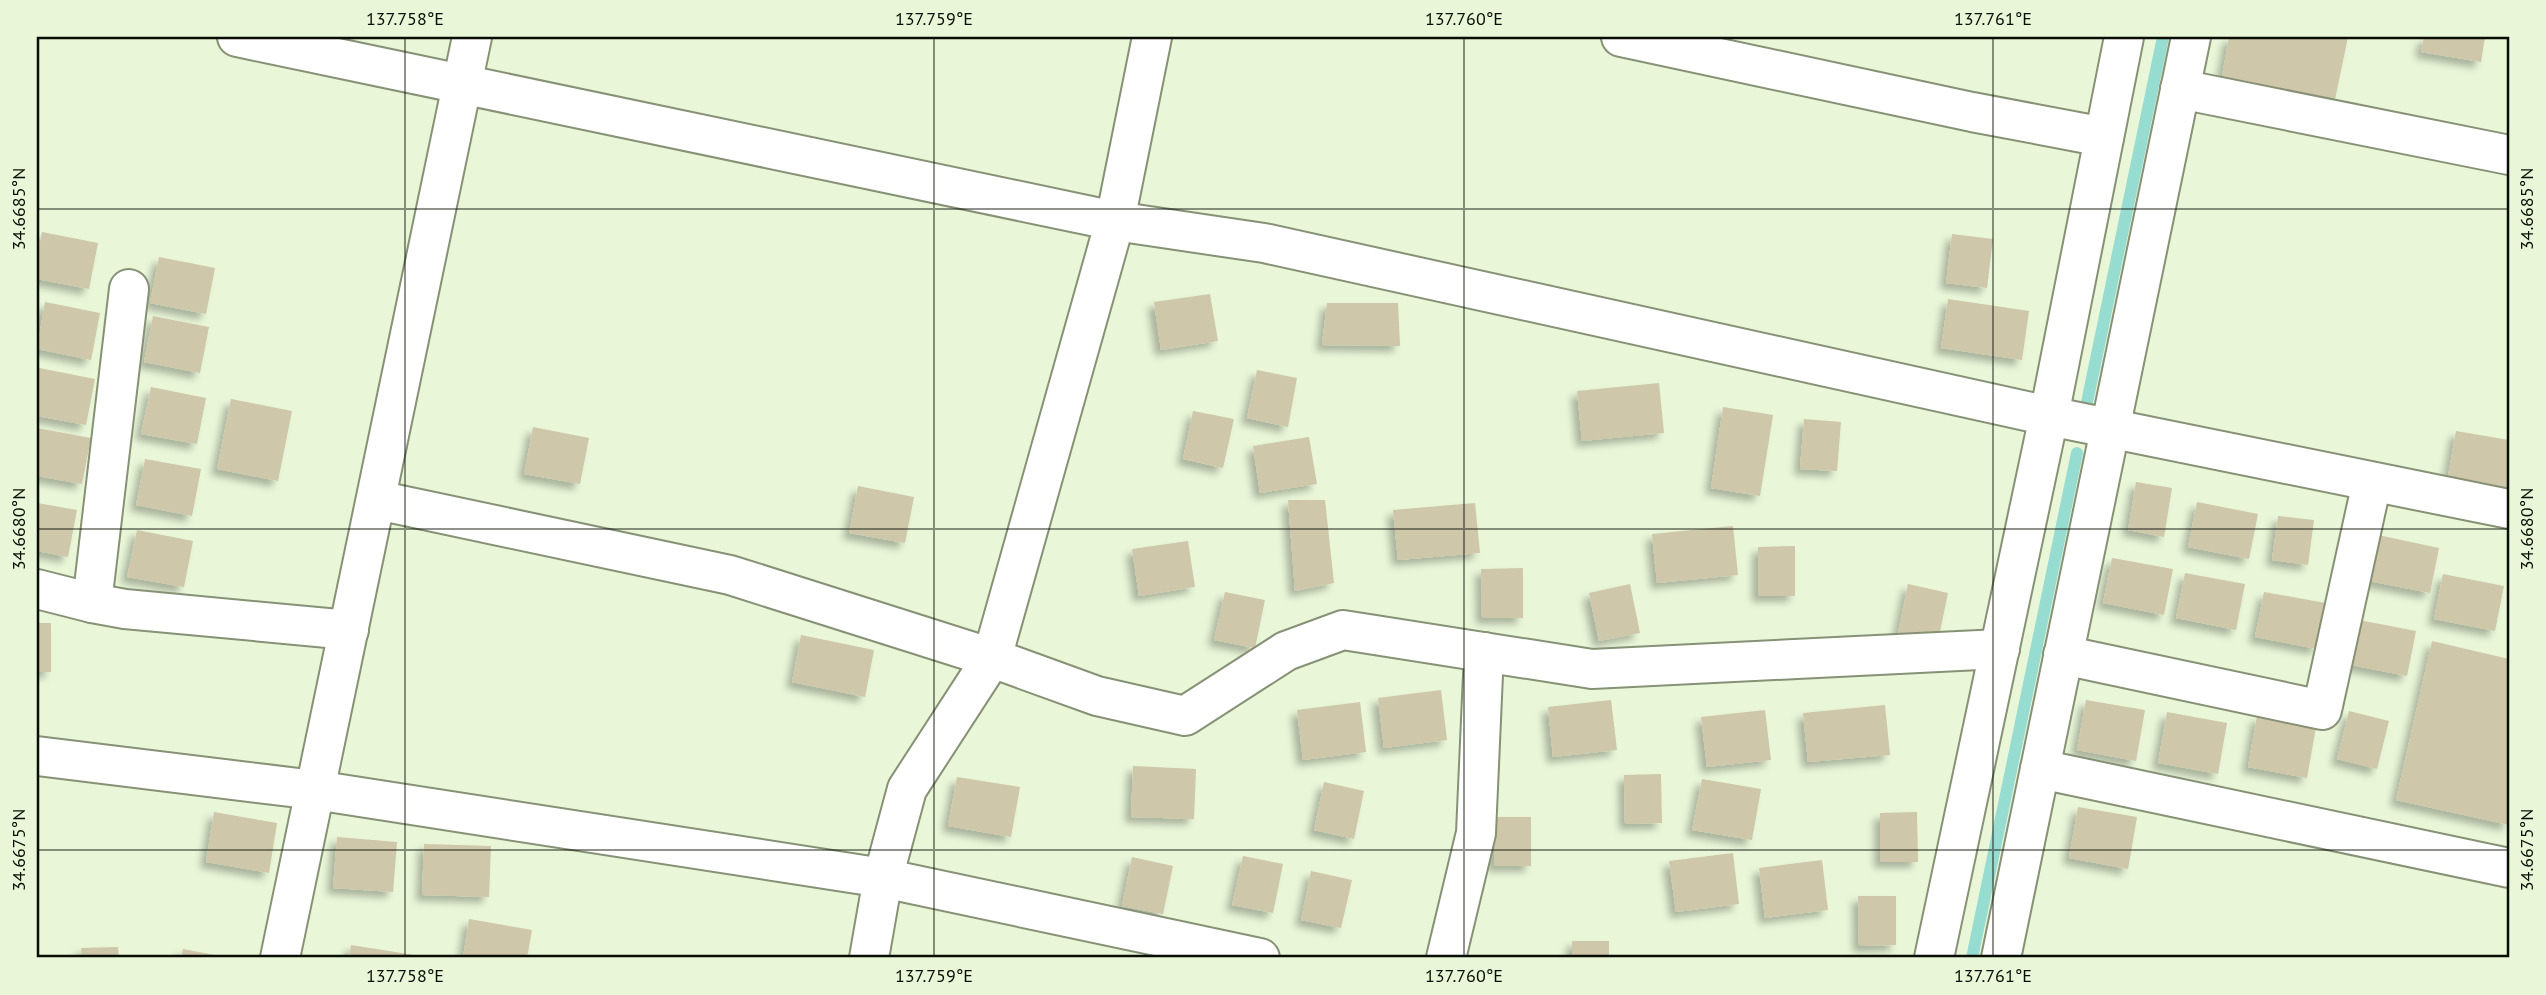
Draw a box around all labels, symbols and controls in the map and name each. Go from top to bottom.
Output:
text: 137.758°E [366,7,444,30]
text: 137.759°E [895,7,973,30]
text: 137.760°E [1425,7,1503,30]
text: 137.761°E [1954,7,2032,30]
text: 34.6685°N [7,168,30,250]
text: 34.6685°N [2515,168,2538,250]
text: 34.6680°N [7,488,30,570]
text: 34.6680°N [2515,488,2538,570]
text: 34.6675°N [7,809,30,891]
text: 34.6675°N [2515,809,2538,891]
text: 137.758°E [366,964,444,987]
text: 137.759°E [895,964,973,987]
text: 137.760°E [1425,964,1503,987]
text: 137.761°E [1954,964,2032,987]

